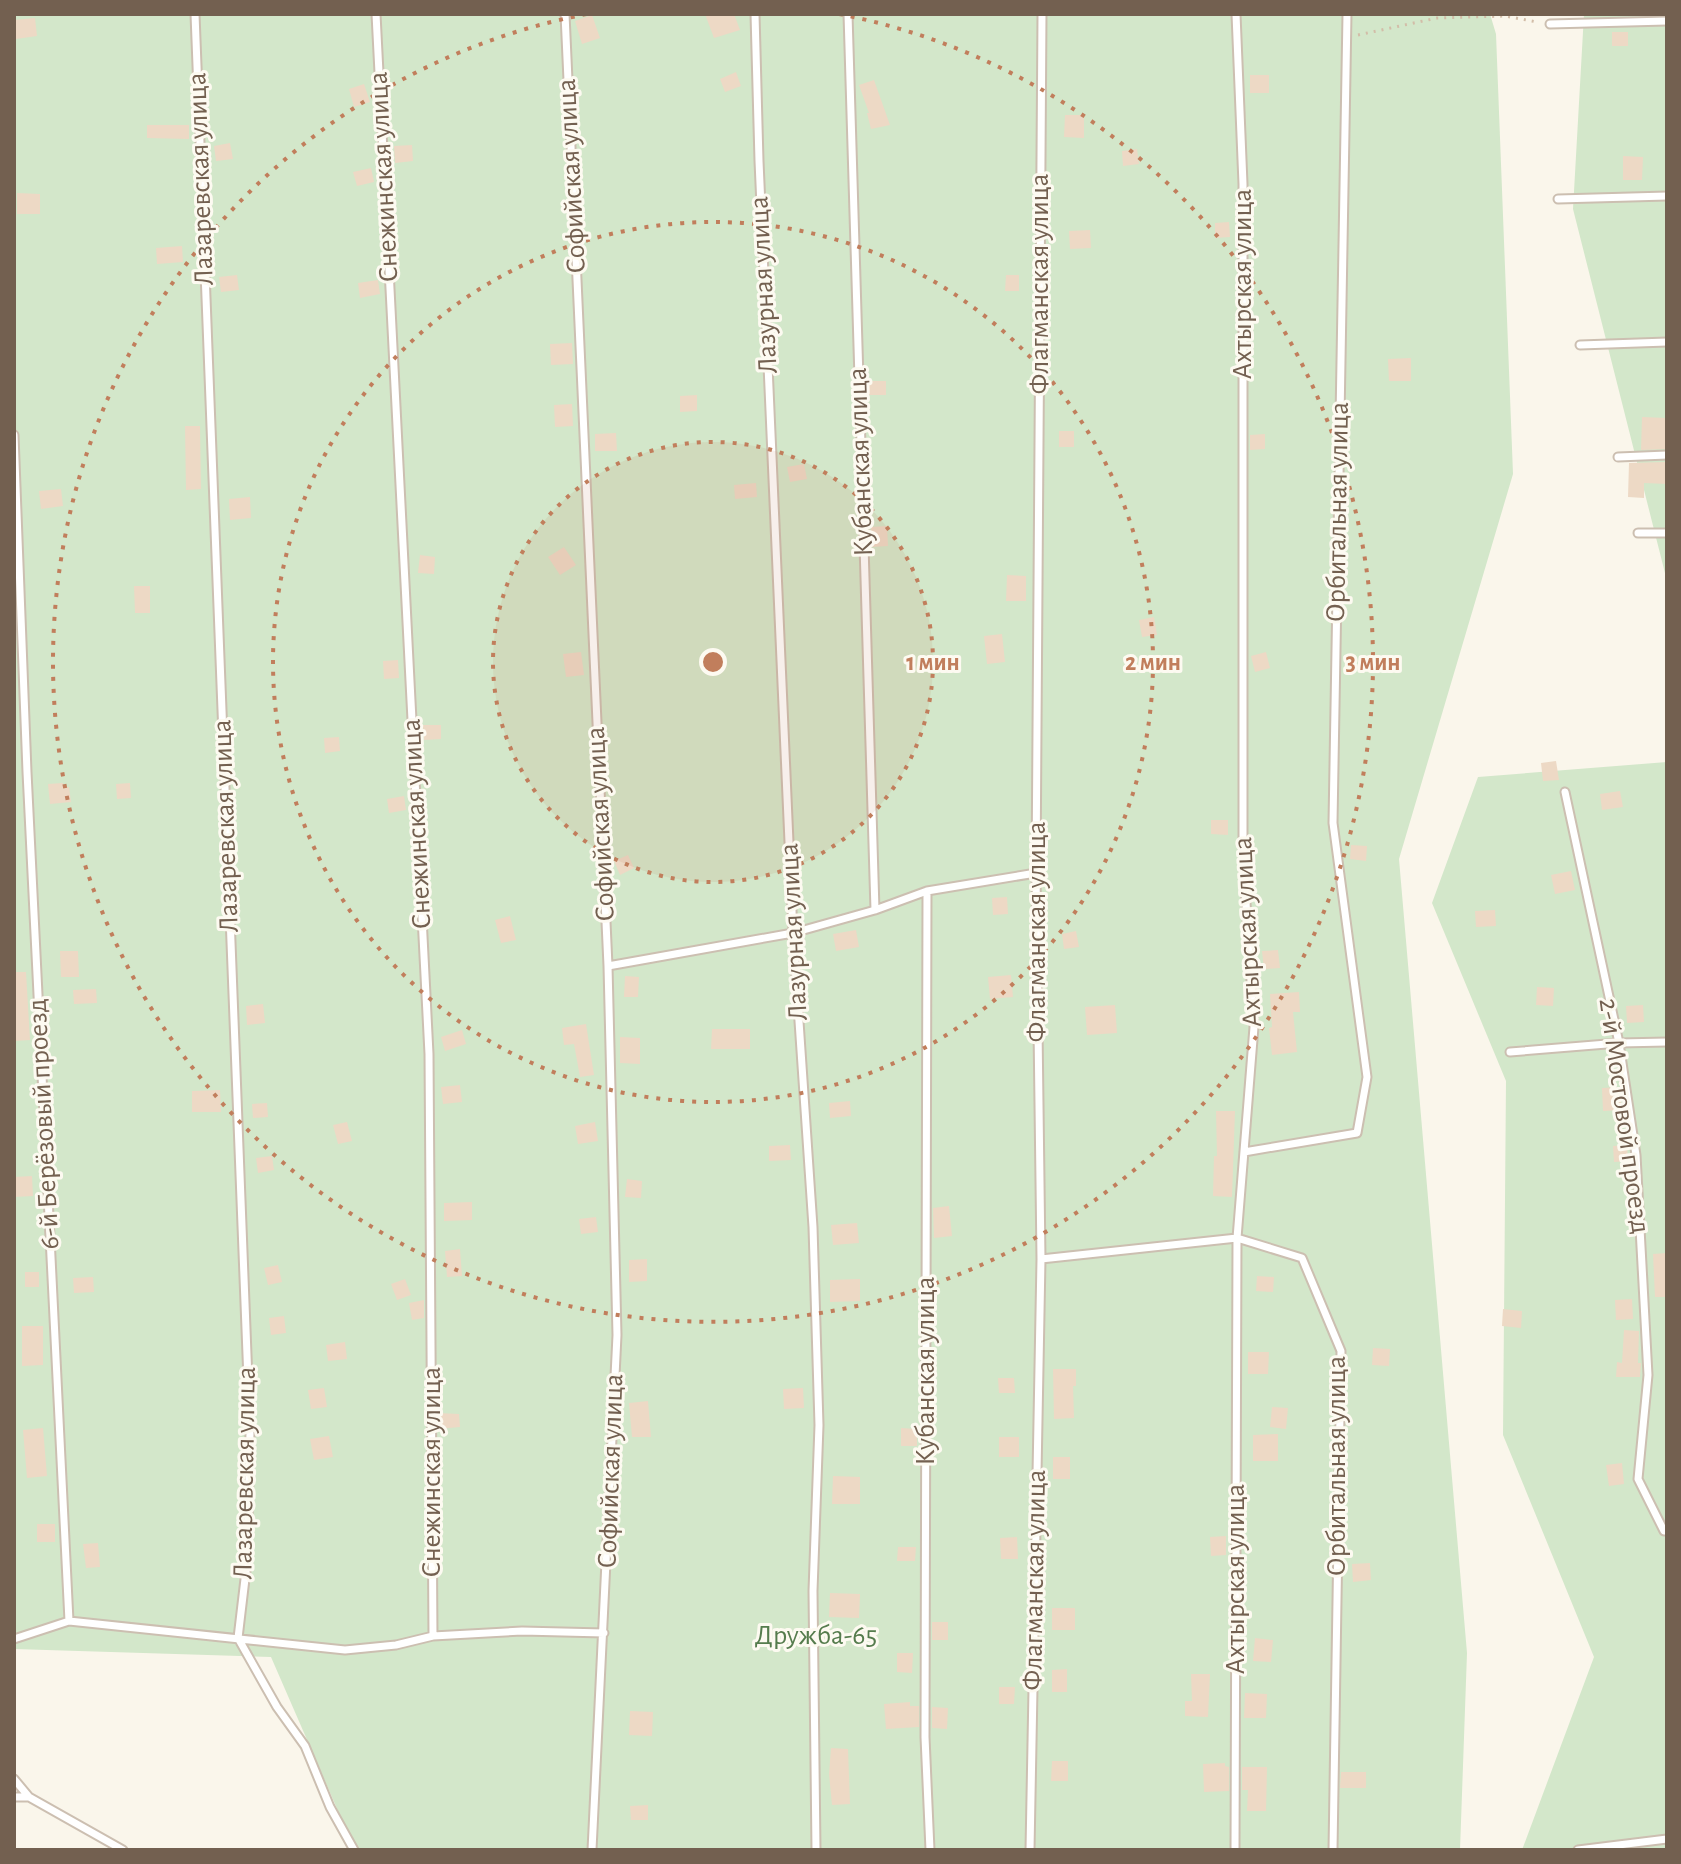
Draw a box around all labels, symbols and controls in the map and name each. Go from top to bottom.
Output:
street label: Снежинская улица [364,71,403,283]
street label: Лазаревская улица [183,72,219,286]
street label: Софийская улица [553,78,591,274]
street label: Флагманская улица [1026,173,1054,395]
street label: Ахтырская улица [1229,188,1257,379]
street label: Лазурная улица [745,195,783,374]
street label: Кубанская улица [844,367,878,557]
street label: Орбитальная улица [1322,401,1354,622]
centre of rings [699,648,727,676]
text: 1 мин [906,651,960,675]
text: 2 мин [1125,651,1181,675]
text: 3 мин [1345,651,1401,675]
street label: Снежинская улица [397,718,436,930]
street label: Лазаревская улица [208,719,244,933]
street label: Софийская улица [582,726,620,922]
street label: Флагманская улица [1023,821,1051,1043]
street label: Ахтырская улица [1229,836,1267,1028]
street label: Лазурная улица [775,842,813,1021]
street label: 2-й Мостовой проезд [1594,997,1654,1235]
street label: 6-й Берёзовый проезд [23,998,65,1250]
street label: Кубанская улица [912,1276,940,1466]
street label: Орбитальная улица [1323,1356,1351,1576]
street label: Лазаревская улица [229,1366,261,1580]
street label: Снежинская улица [418,1366,446,1577]
street label: Софийская улица [594,1373,628,1569]
street label: Флагманская улица [1019,1469,1051,1691]
street label: Ахтырская улица [1222,1483,1250,1674]
park label: Дружба-65 [755,1622,877,1650]

